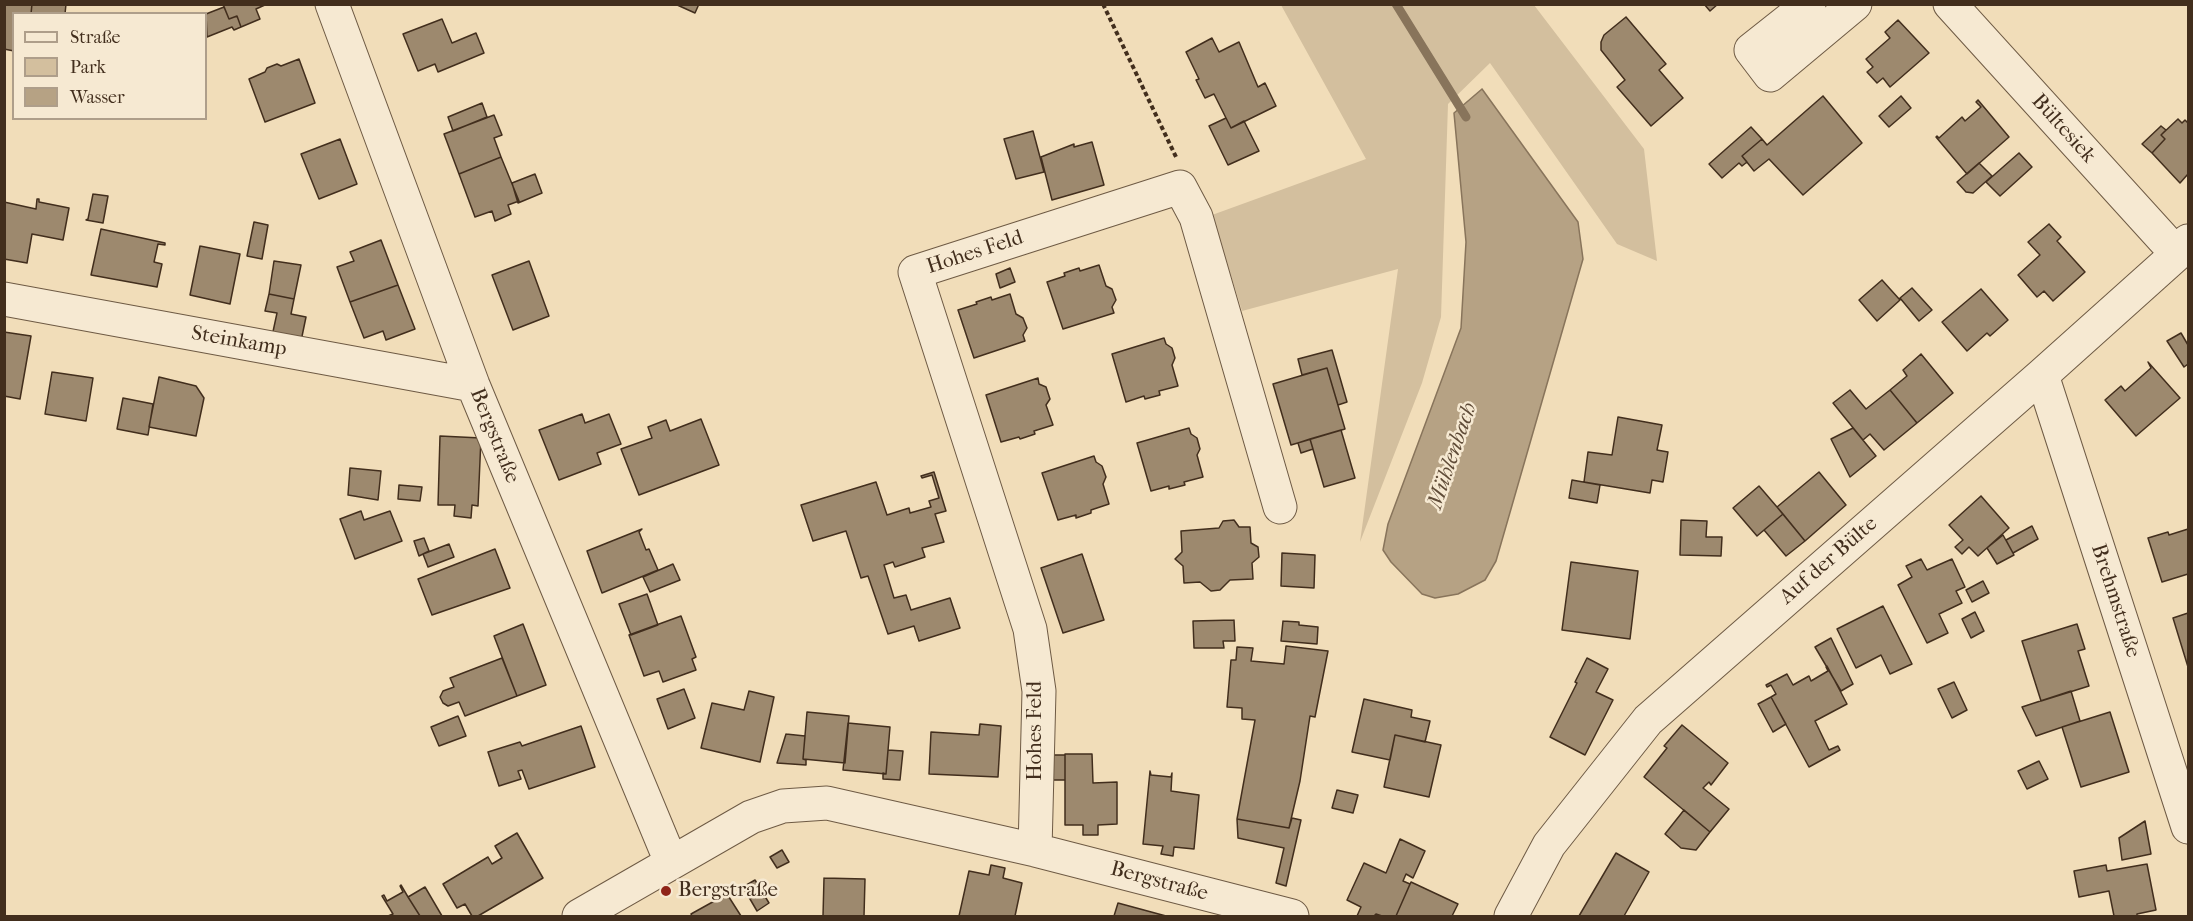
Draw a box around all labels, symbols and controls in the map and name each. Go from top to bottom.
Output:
legend [12,12,207,120]
text: Straße [70,27,120,48]
text: Park [70,57,106,78]
text: Wasser [70,87,125,108]
street label: Bültesiek [2026,89,2100,169]
street label: Hohes Feld [924,226,1026,280]
street label: Steinkamp [189,321,289,363]
street label: Bergstraße [464,385,524,487]
water label: Mühlenbach [1423,400,1483,512]
street label: Auf der Bülte [1775,512,1883,610]
street label: Brehmstraße [2085,541,2145,661]
street label: Hohes Feld [1023,681,1049,781]
street label: Bergstraße [1107,857,1211,907]
place label: Bergstraße [678,878,778,904]
marker: Bergstraße [659,884,673,898]

